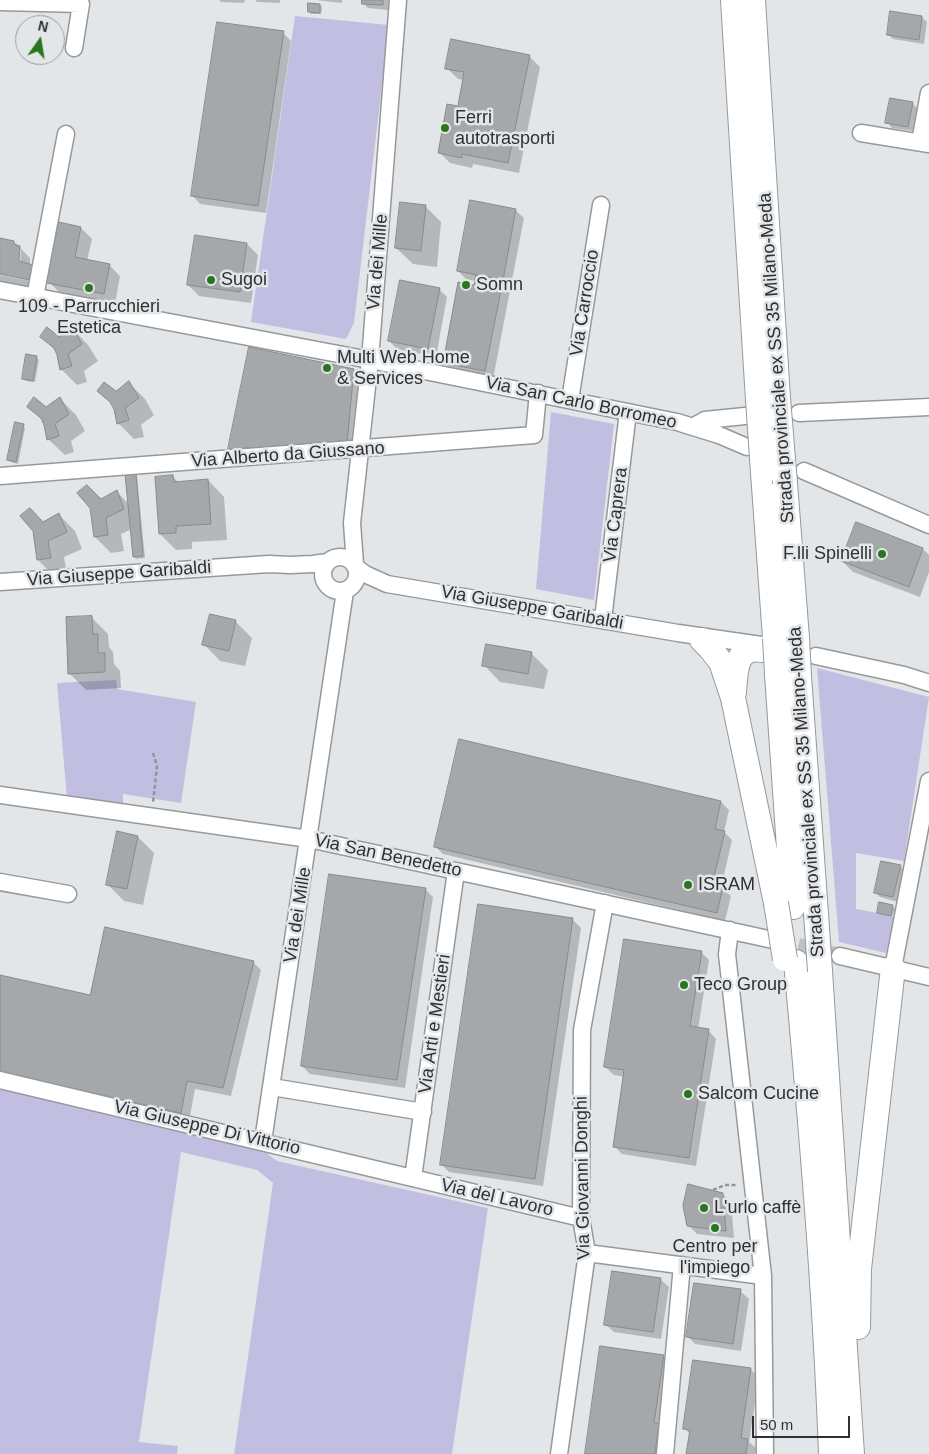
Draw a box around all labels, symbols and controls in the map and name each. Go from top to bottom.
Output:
north arrow [15,15,65,65]
text: N [36,17,50,35]
place label: Ferri autotrasporti [455,107,555,150]
marker: Ferri autotrasporti [439,122,451,134]
street label: Strada provinciale ex SS 35 Milano-Meda [755,192,799,524]
street label: Via dei Mille [363,213,393,311]
street label: Via Carroccio [566,248,604,358]
place label: Sugoi [221,269,267,291]
marker: Sugoi [205,274,217,286]
place label: Somn [476,274,523,296]
marker: Somn [460,279,472,291]
marker: 109 - Parrucchieri Estetica [83,282,95,294]
place label: 109 - Parrucchieri Estetica [18,296,160,338]
place label: Multi Web Home & Services [337,347,470,389]
marker: Multi Web Home & Services [321,362,333,374]
street label: Via San Carlo Borromeo [483,372,679,434]
street label: Via Alberto da Giussano [191,437,385,473]
street label: Via Caprera [599,466,633,564]
place label: F.lli Spinelli [783,543,872,565]
marker: F.lli Spinelli [876,548,888,560]
street label: Via Giuseppe Garibaldi [26,557,212,591]
street label: Via Giuseppe Garibaldi [439,581,625,635]
street label: Strada provinciale ex SS 35 Milano-Meda [785,626,829,958]
street label: Via San Benedetto [312,830,464,882]
street label: Via dei Mille [280,866,316,964]
place label: ISRAM [698,874,755,896]
marker: ISRAM [682,879,694,891]
street label: Via Arti e Mestieri [415,953,455,1095]
place label: Teco Group [694,974,787,996]
marker: Teco Group [678,979,690,991]
place label: Salcom Cucine [698,1083,819,1105]
marker: Salcom Cucine [682,1088,694,1100]
street label: Via Giuseppe Di Vittorio [112,1096,302,1160]
street label: Via Giovanni Donghi [571,1096,595,1260]
street label: Via del Lavoro [439,1175,555,1221]
place label: L'urlo caffè [714,1197,801,1219]
marker: L'urlo caffè [698,1202,710,1214]
marker: Centro per l'impiego [709,1222,721,1234]
place label: Centro per l'impiego [672,1236,758,1278]
scale bar [754,1406,852,1438]
text: 50 m [760,1416,793,1433]

